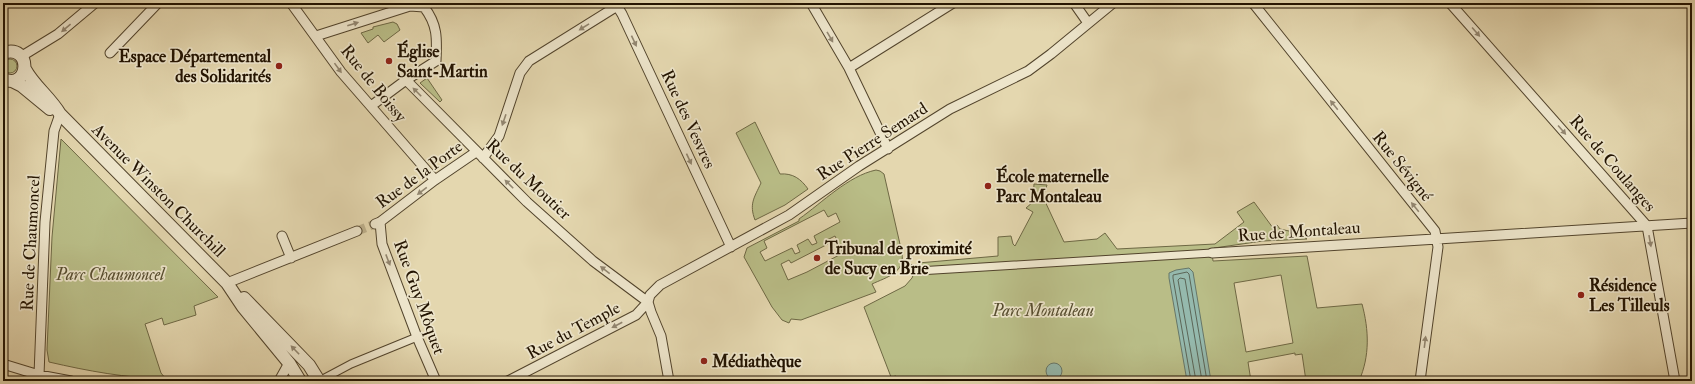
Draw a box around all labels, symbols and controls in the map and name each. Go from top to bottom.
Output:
one-way arrow [348,21,360,27]
one-way arrow [578,23,590,30]
one-way arrow [60,24,71,33]
one-way arrow [1471,27,1481,37]
one-way arrow [827,31,834,43]
one-way arrow [631,35,638,47]
place label: Église Saint-Martin [397,39,488,82]
street label: Rue de Boissy [335,40,412,127]
place label: Espace Départemental des Solidarités [119,46,272,87]
marker: Église Saint-Martin [384,56,394,66]
marker: Espace Départemental des Solidarités [274,61,284,71]
one-way arrow [334,63,342,73]
street label: Rue des Vesvres [657,67,721,172]
one-way arrow [412,87,422,97]
street label: Rue Pierre Semard [813,98,932,185]
one-way arrow [1330,99,1338,110]
street label: Rue de Coulanges [1565,111,1660,216]
one-way arrow [501,115,507,127]
street label: Avenue Winston Churchill [87,118,230,262]
one-way arrow [1558,124,1567,135]
street label: Rue Sévigné [1368,127,1438,206]
street label: Rue du Moutier [482,135,576,225]
street label: Rue de la Porte [372,136,467,213]
one-way arrow [687,153,693,165]
place label: École maternelle Parc Montaleau [996,164,1110,207]
street label: Rue de Chaumoncel [16,174,45,311]
one-way arrow [504,179,514,189]
marker: École maternelle Parc Montaleau [983,181,993,191]
one-way arrow [416,186,427,195]
one-way arrow [1411,201,1420,212]
street label: Rue de Montaleau [1237,217,1361,246]
one-way arrow [1647,235,1653,247]
street label: Rue Guy Môquet [388,237,450,358]
place label: Tribunal de proximité de Sucy en Brie [824,238,972,280]
marker: Tribunal de proximité de Sucy en Brie [812,253,822,263]
one-way arrow [386,254,392,266]
park label: Parc Chaumoncel [55,264,166,285]
one-way arrow [600,266,611,275]
place label: Résidence Les Tilleuls [1589,275,1670,316]
marker: Résidence Les Tilleuls [1576,290,1586,300]
street label: Rue du Temple [523,297,624,365]
park label: Parc Montaleau [991,300,1094,321]
one-way arrow [611,321,623,328]
one-way arrow [1422,336,1428,348]
one-way arrow [291,345,300,356]
place label: Médiathèque [711,351,802,373]
marker: Médiathèque [699,356,709,366]

